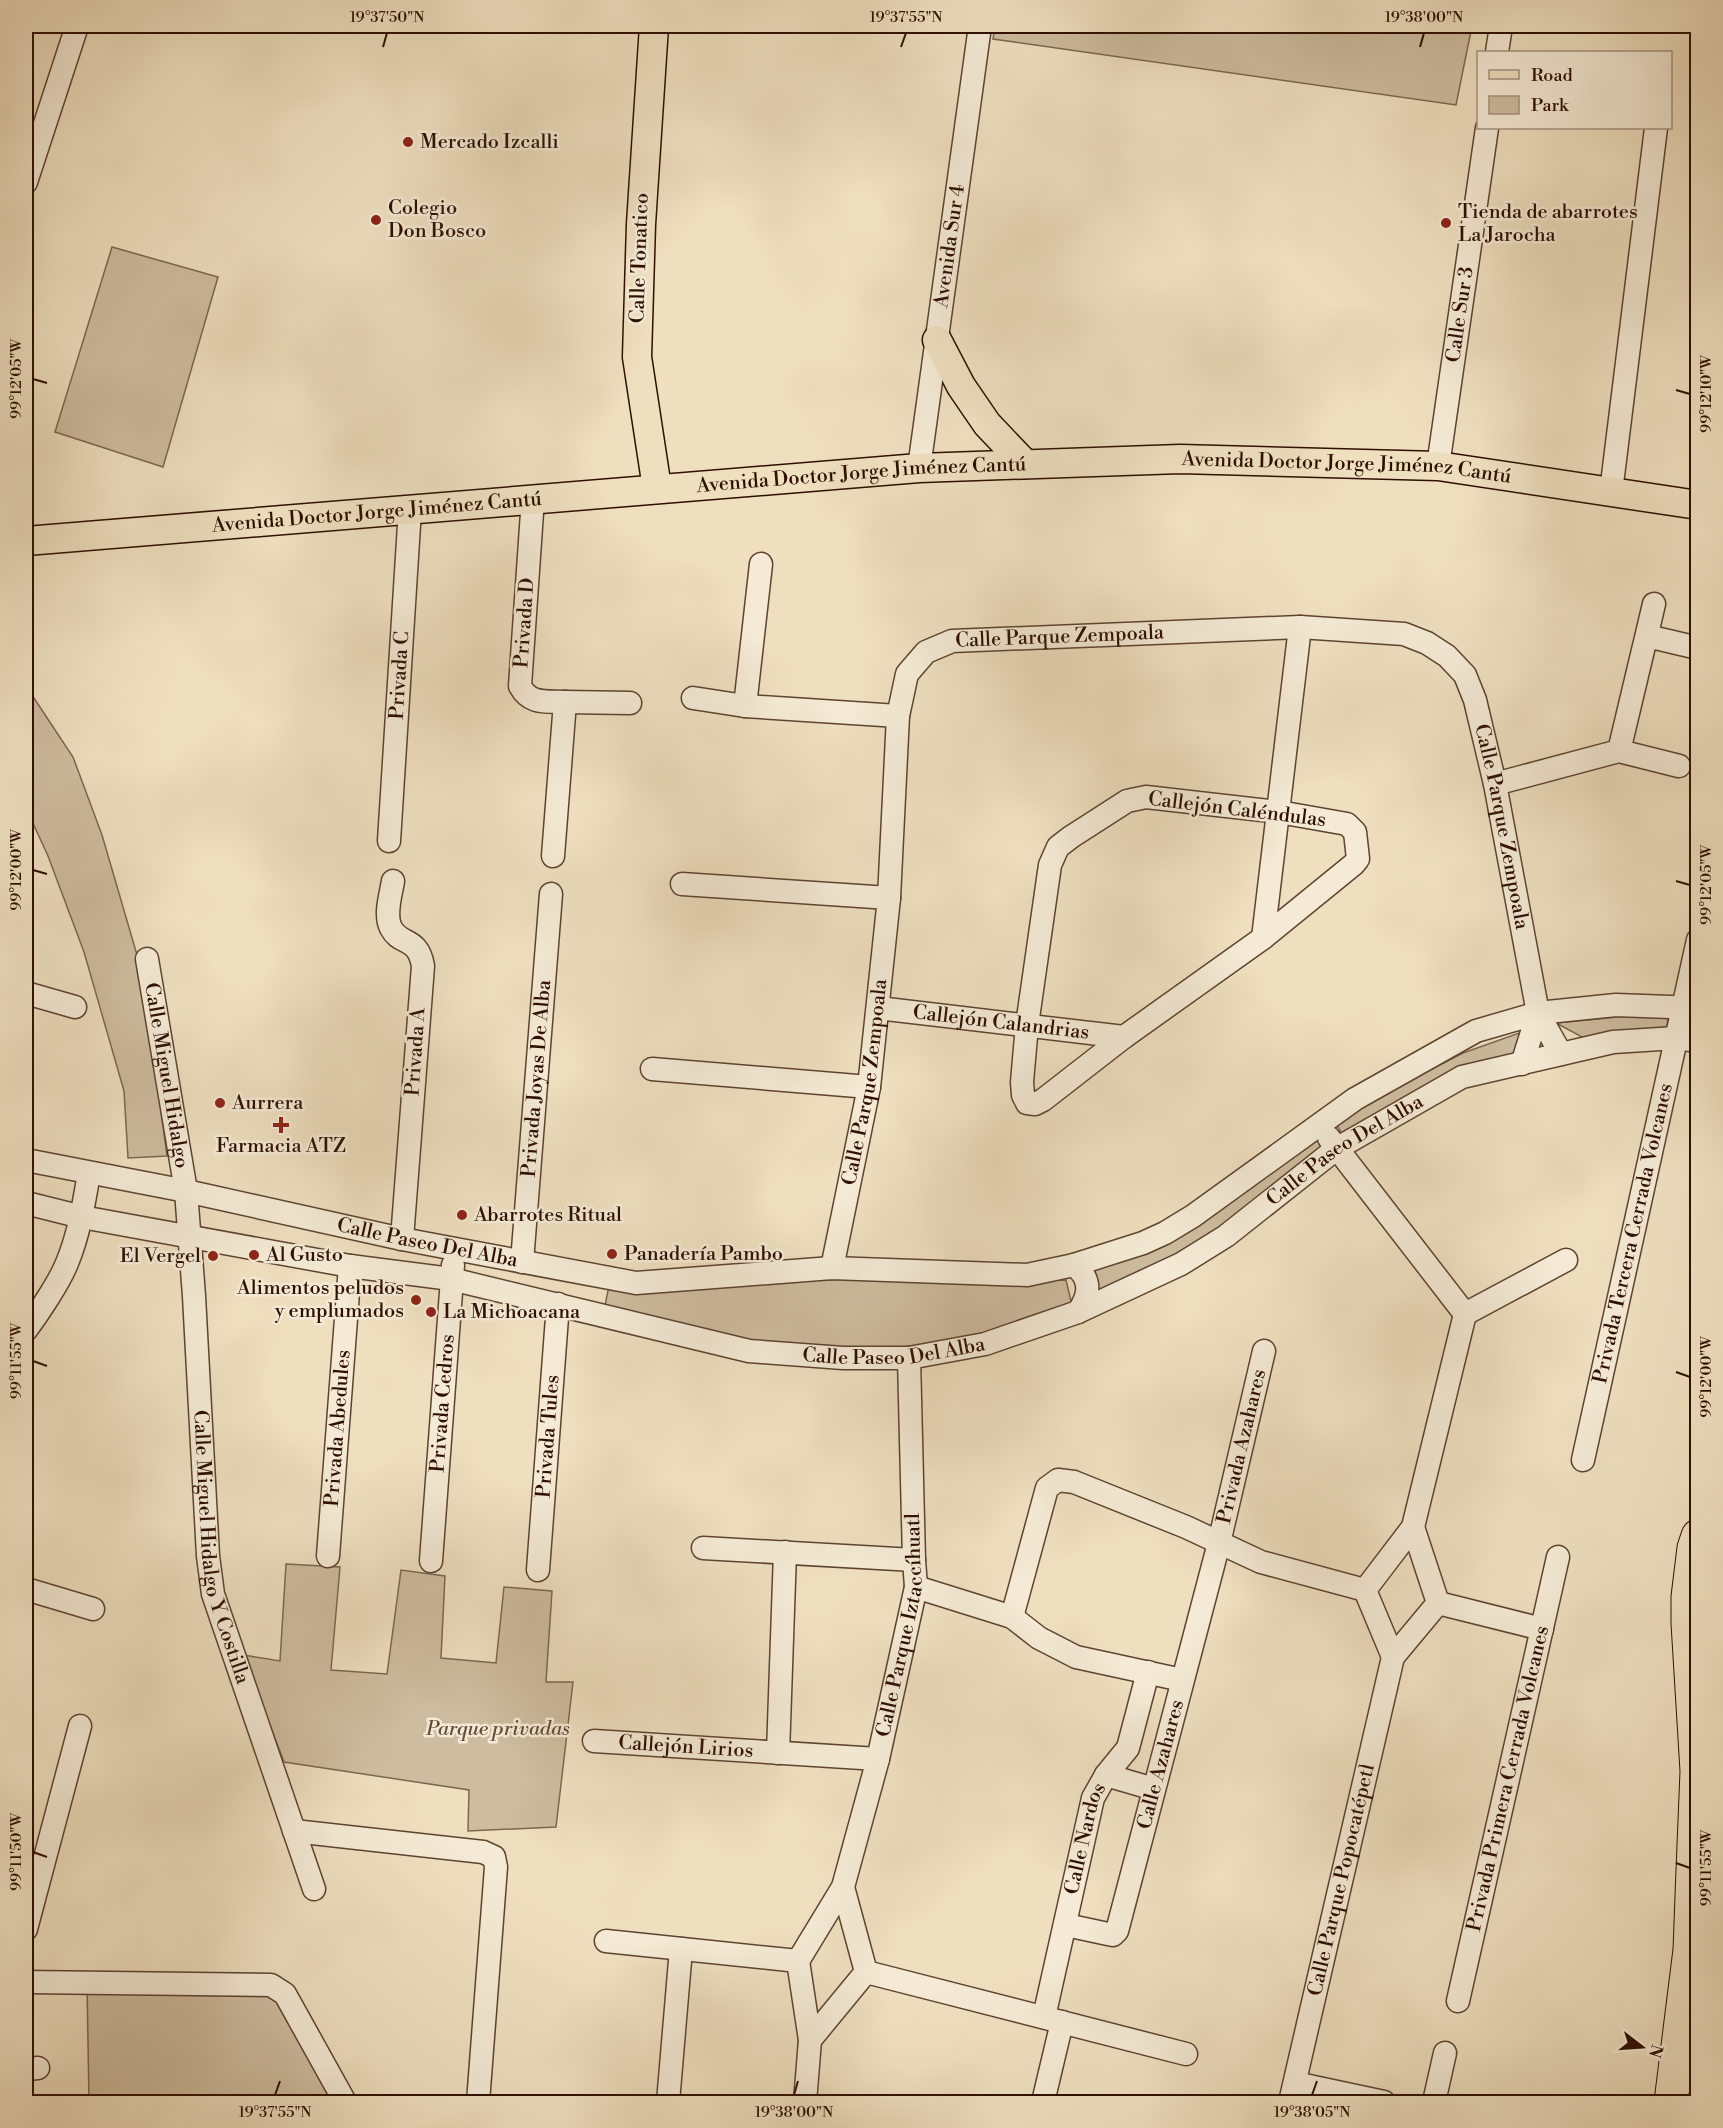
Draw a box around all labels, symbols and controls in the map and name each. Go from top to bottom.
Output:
text: 19°37'50"N [350,8,424,27]
text: 19°37'55"N [870,8,942,27]
text: 19°38'00"N [1385,8,1463,27]
legend [1477,51,1672,129]
text: Road [1531,64,1574,87]
text: Park [1531,94,1570,117]
place label: Mercado Izcalli [420,130,559,155]
marker: Mercado Izcalli [401,135,415,149]
street label: Avenida Sur 4 [929,183,971,310]
street label: Calle Tonatico [625,192,655,324]
place label: Colegio Don Bosco [388,196,486,244]
place label: Tienda de abarrotes La Jarocha [1458,200,1638,248]
marker: Colegio Don Bosco [369,213,383,227]
marker: Tienda de abarrotes La Jarocha [1439,216,1453,230]
street label: Calle Sur 3 [1441,265,1479,364]
text: 99°12'05"W [7,339,26,419]
text: 99°12'10"W [1697,355,1716,433]
street label: Avenida Doctor Jorge Jiménez Cantú [1180,447,1514,489]
street label: Avenida Doctor Jorge Jiménez Cantú [694,452,1027,499]
street label: Avenida Doctor Jorge Jiménez Cantú [210,486,543,538]
street label: Privada D [509,577,541,669]
street label: Calle Parque Zempoala [955,620,1165,653]
street label: Privada C [384,630,415,720]
street label: Calle Parque Zempoala [1469,722,1535,932]
street label: Callejón Caléndulas [1147,787,1327,833]
text: 99°12'00"W [7,829,26,911]
text: 99°12'05"W [1697,845,1716,925]
street label: Calle Parque Zempoala [837,977,893,1188]
street label: Privada Joyas De Alba [516,978,557,1178]
street label: Calle Miguel Hidalgo [139,981,194,1170]
street label: Callejón Calandrias [912,1000,1091,1045]
street label: Privada A [400,1006,432,1097]
street label: Privada Tercera Cerrada Volcanes [1588,1081,1678,1386]
street label: Calle Paseo Del Alba [1261,1089,1429,1212]
place label: Aurrera [231,1091,304,1116]
marker: Aurrera [213,1096,227,1110]
marker: Farmacia ATZ [274,1118,288,1132]
place label: Farmacia ATZ [216,1134,346,1159]
place label: Abarrotes Ritual [473,1203,622,1228]
marker: Abarrotes Ritual [455,1208,469,1222]
street label: Calle Paseo Del Alba [335,1212,521,1273]
place label: Panadería Pambo [624,1242,783,1267]
place label: Al Gusto [265,1243,343,1268]
place label: El Vergel [120,1244,201,1269]
marker: Panadería Pambo [605,1247,619,1261]
marker: Al Gusto [247,1248,261,1262]
marker: El Vergel [206,1249,220,1263]
place label: Alimentos peludos y emplumados [236,1276,404,1324]
marker: Alimentos peludos y emplumados [409,1293,423,1307]
place label: La Michoacana [443,1300,581,1325]
marker: La Michoacana [424,1305,438,1319]
text: 99°11'55"W [7,1322,26,1399]
street label: Calle Paseo Del Alba [801,1332,988,1371]
street label: Privada Cedros [425,1333,460,1473]
text: 99°12'00"W [1697,1336,1716,1418]
street label: Privada Abedules [319,1349,356,1508]
street label: Privada Azahares [1211,1367,1272,1526]
street label: Privada Tules [531,1374,565,1499]
street label: Calle Miguel Hidalgo Y Costilla [188,1409,256,1688]
street label: Calle Parque Iztaccíhuatl [871,1513,929,1739]
street label: Privada Primera Cerrada Volcanes [1462,1623,1555,1934]
street label: Calle Azahares [1132,1697,1190,1832]
park label: Parque privadas [425,1717,570,1742]
street label: Callejón Lirios [618,1730,754,1764]
street label: Calle Parque Popocatépetl [1302,1761,1380,1999]
street label: Calle Nardos [1059,1778,1112,1897]
text: 99°11'50"W [7,1813,26,1891]
text: 99°11'55"W [1697,1829,1716,1906]
north arrow [1612,2017,1672,2077]
text: N [1644,2042,1667,2060]
text: 19°37'55"N [239,2103,311,2122]
text: 19°38'00"N [755,2103,833,2122]
text: 19°38'05"N [1274,2103,1350,2122]

